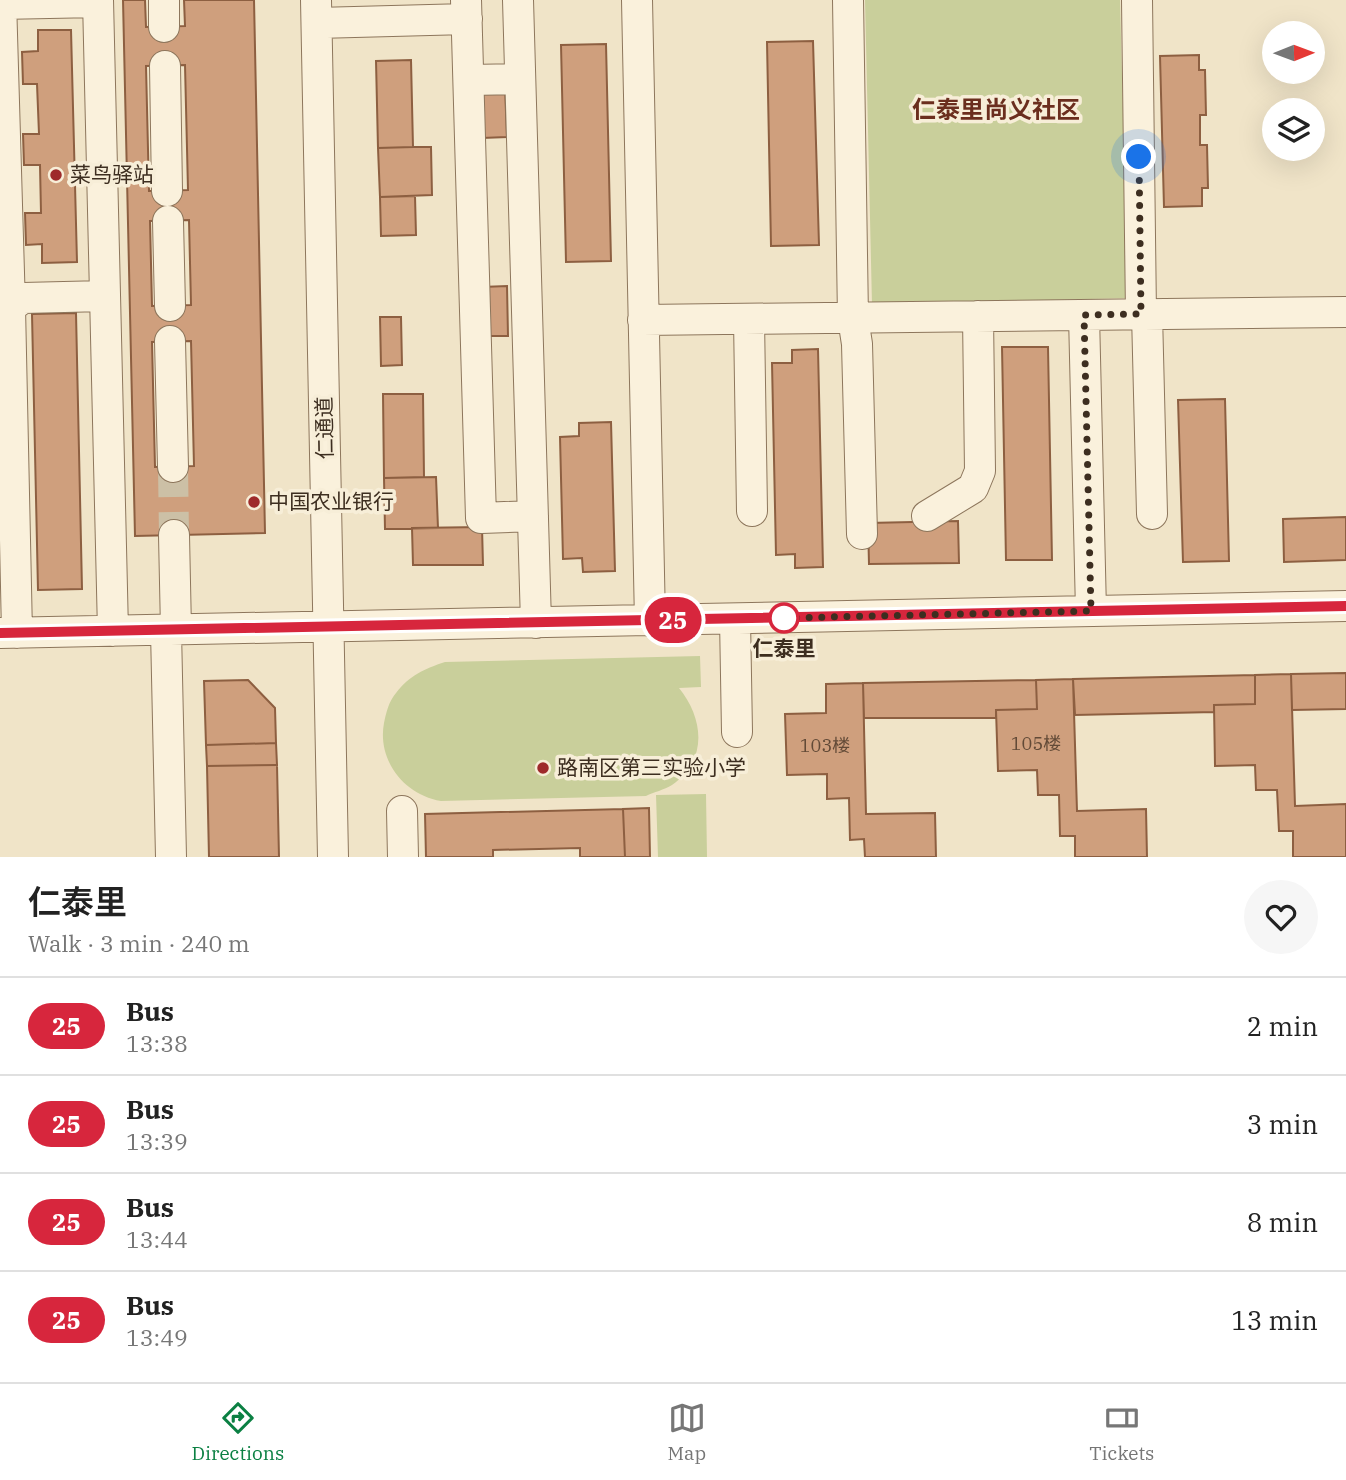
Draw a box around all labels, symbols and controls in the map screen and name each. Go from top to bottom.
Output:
north arrow [1262,21,1325,84]
map controls [1262,21,1325,161]
district label: 仁泰里尚义社区 [912,93,1080,125]
button: layers [1262,98,1325,161]
your location [1121,139,1156,174]
place label: 菜鸟驿站 [70,160,154,188]
marker: 菜鸟驿站 [48,167,64,183]
street label: 仁通道 [309,396,339,460]
place label: 中国农业银行 [268,487,394,515]
marker: 中国农业银行 [246,494,262,510]
line badge: 25 [642,597,704,643]
marker: 仁泰里 [769,603,799,633]
text: 25 [659,604,687,636]
place label: 仁泰里 [753,634,816,662]
house number: 105楼 [1011,732,1061,755]
house number: 103楼 [800,734,850,757]
place label: 路南区第三实验小学 [557,753,746,781]
marker: 路南区第三实验小学 [535,760,551,776]
text: 仁泰里 [28,880,127,923]
button: heart [1244,880,1318,954]
text: Walk · 3 min · 240 m [28,928,250,958]
text: Bus [126,994,174,1028]
text: 2 min [1247,1009,1318,1043]
text: 25 [52,1010,81,1042]
text: 13:38 [126,1028,188,1058]
text: Bus [126,1092,174,1126]
text: 3 min [1247,1107,1318,1141]
text: 25 [52,1108,81,1140]
text: 13:39 [126,1126,188,1156]
text: Bus [126,1190,174,1224]
text: 8 min [1247,1205,1318,1239]
text: 25 [52,1206,81,1238]
text: 13:44 [126,1224,188,1254]
text: Bus [126,1288,174,1322]
text: 13 min [1231,1303,1318,1337]
text: 25 [52,1304,81,1336]
text: 13:49 [126,1322,188,1352]
tab: Directions [192,1399,284,1465]
tab: Map [667,1399,706,1465]
tab: Tickets [1089,1399,1154,1465]

